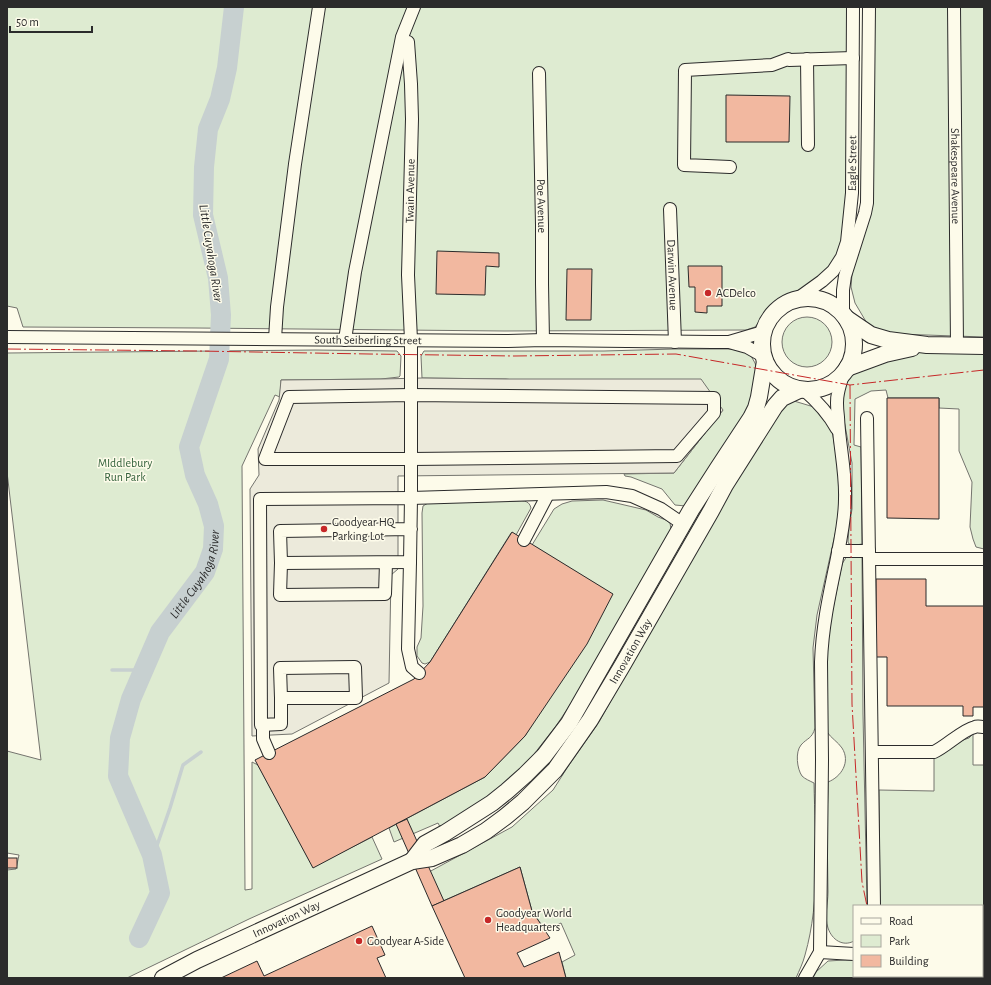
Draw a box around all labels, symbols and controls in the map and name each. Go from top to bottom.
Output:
scale bar [10,8,92,34]
text: 50 m [16,16,39,28]
street label: Shakespeare Avenue [949,128,962,224]
street label: Eagle Street [846,135,858,191]
street label: Twain Avenue [403,159,417,223]
street label: Poe Avenue [535,179,548,233]
water label: Little Cuyahoga River [196,203,225,304]
street label: Darwin Avenue [665,239,680,311]
place label: ACDelco [716,287,756,299]
marker: ACDelco [703,288,713,298]
street label: South Seiberling Street [314,333,422,346]
park label: MIddlebury Run Park [98,457,152,483]
place label: Goodyear HQ Parking Lot [332,516,396,542]
marker: Goodyear HQ Parking Lot [319,524,329,534]
water label: Little Cuyahoga River [168,529,222,621]
street label: Innovation Way [607,617,655,686]
street label: Innovation Way [251,898,323,939]
legend [853,905,983,977]
place label: Goodyear World Headquarters [496,907,572,933]
marker: Goodyear World Headquarters [483,915,493,925]
text: Road [889,915,913,927]
place label: Goodyear A-Side [367,935,444,948]
text: Park [889,935,910,947]
marker: Goodyear A-Side [354,936,364,946]
text: Building [889,955,929,967]

